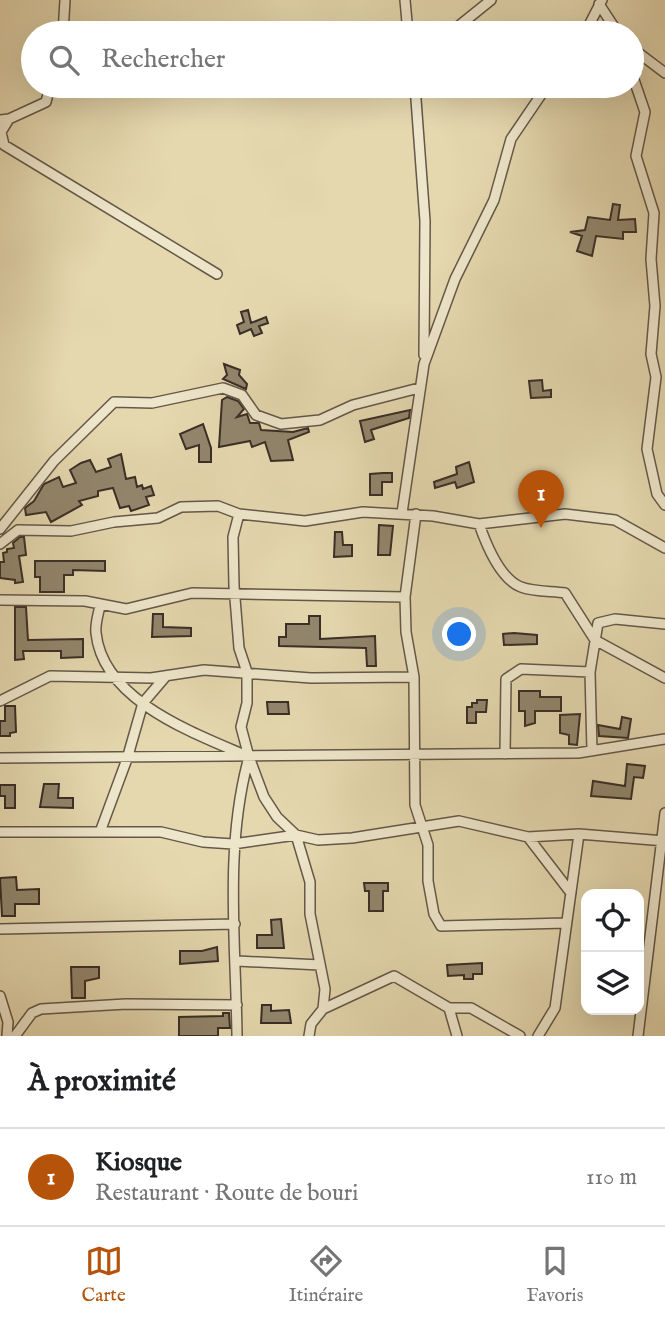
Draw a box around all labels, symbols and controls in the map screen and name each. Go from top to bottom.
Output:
search box [21,21,644,98]
icon: search [45,41,83,79]
text: Rechercher [101,43,225,76]
pin: 1 [518,470,564,528]
your location [442,617,476,651]
map controls [581,889,644,1015]
button: locate [581,889,644,952]
button: layers [581,952,644,1015]
text: À proximité [28,1063,176,1101]
text: Kiosque [95,1146,182,1179]
text: 1 [47,1163,55,1192]
text: 110 m [586,1163,637,1192]
text: Restaurant · Route de bouri [95,1179,358,1208]
tab: Carte [82,1242,126,1308]
tab: Itinéraire [289,1242,363,1308]
tab: Favoris [526,1242,583,1308]

